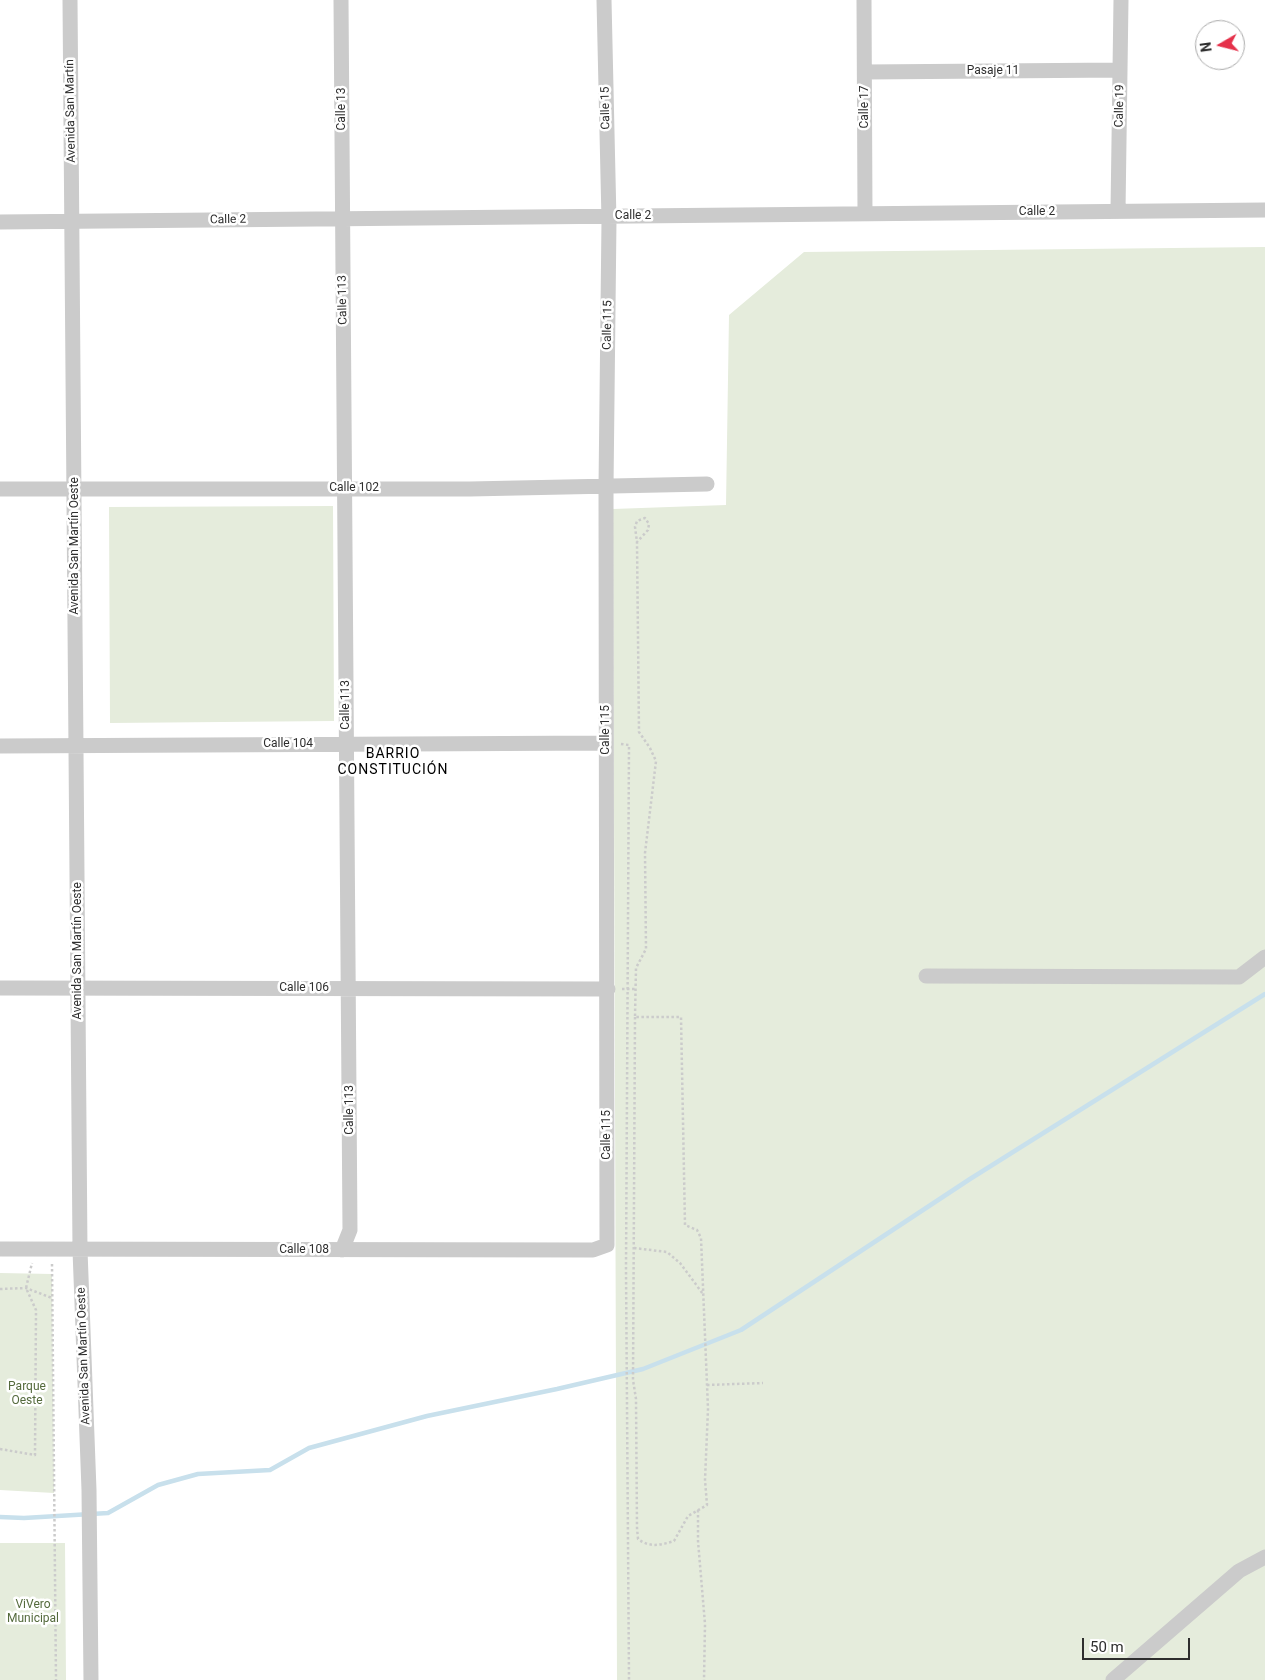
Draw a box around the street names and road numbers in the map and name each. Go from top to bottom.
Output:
street label: Avenida San Martín [63,59,79,163]
street label: Pasaje 11 [967,64,1019,78]
street label: Calle 19 [1112,84,1128,128]
street label: Calle 17 [858,85,872,129]
street label: Calle 15 [598,86,614,130]
street label: Calle 13 [335,87,349,131]
street label: Calle 2 [1019,205,1055,219]
street label: Calle 2 [615,209,651,223]
street label: Calle 2 [210,212,246,228]
street label: Calle 113 [335,275,351,325]
street label: Calle 115 [600,300,616,350]
street label: Avenida San Martín Oeste [68,477,82,615]
street label: Calle 102 [329,481,379,495]
street label: Calle 113 [339,680,353,730]
street label: Calle 115 [599,705,613,755]
street label: Calle 104 [263,737,313,751]
street label: Avenida San Martín Oeste [71,882,85,1020]
street label: Calle 106 [279,981,329,995]
street label: Calle 113 [343,1085,357,1135]
street label: Calle 115 [600,1110,614,1160]
street label: Calle 108 [279,1243,329,1257]
street label: Avenida San Martín Oeste [74,1287,94,1425]

